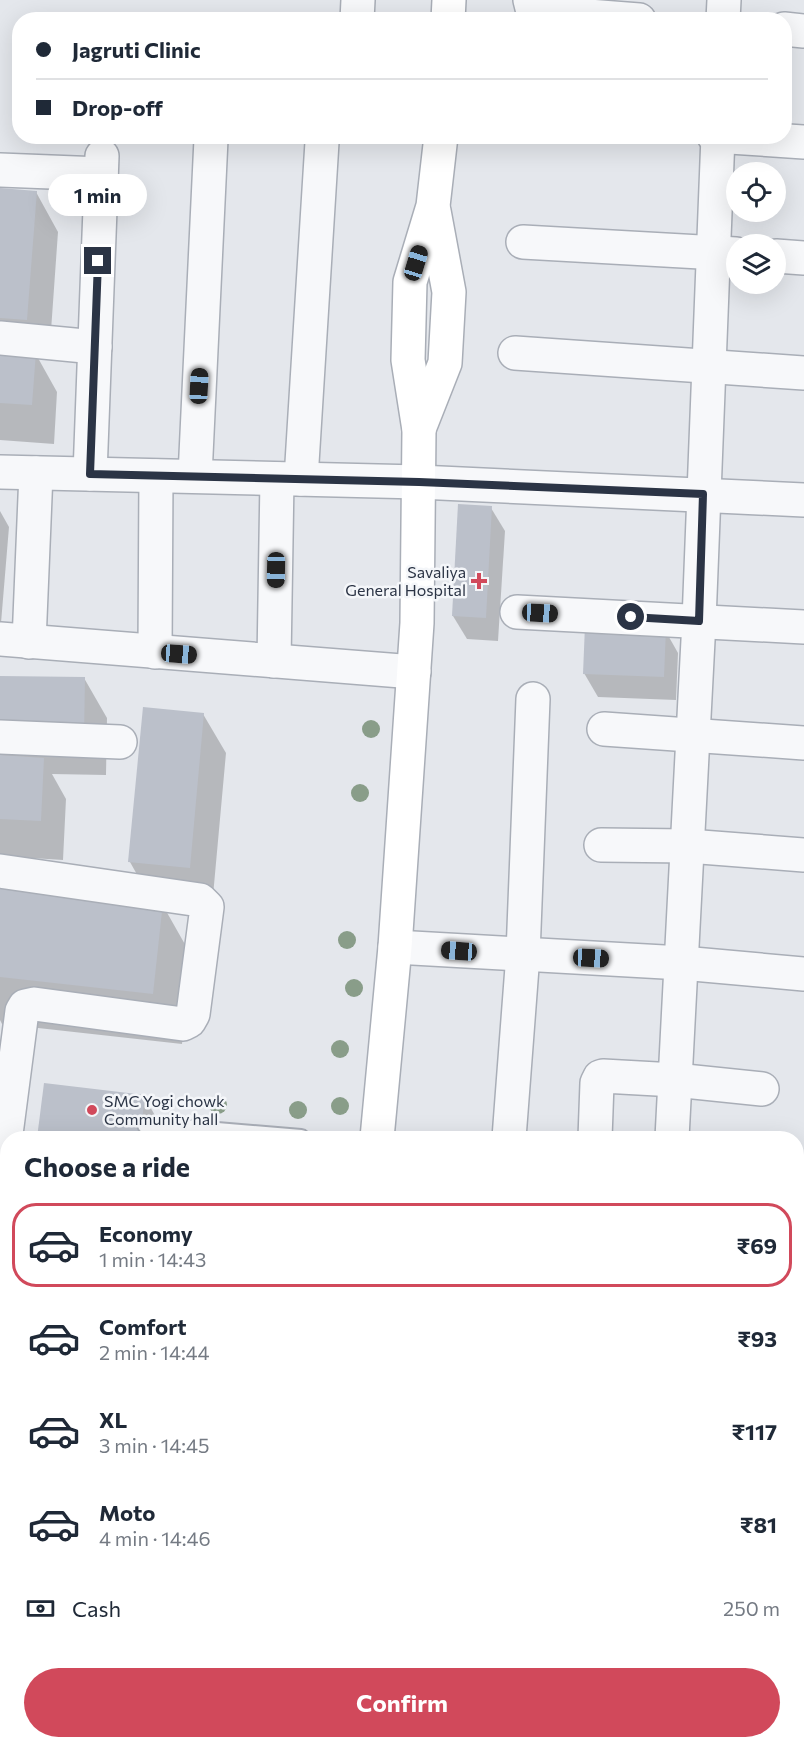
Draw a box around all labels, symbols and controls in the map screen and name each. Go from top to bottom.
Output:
text: Jagruti Clinic [72,36,201,63]
text: Drop-off [72,94,163,121]
map controls [726,162,786,294]
button: locate [726,162,786,222]
callout: 1 min [48,174,148,216]
text: 1 min [74,183,121,207]
button: layers [726,234,786,294]
car [402,243,430,283]
route end [84,247,111,274]
car [189,368,209,404]
car [267,552,285,588]
place label: Savaliya General Hospital [345,562,466,599]
marker: Savaliya General Hospital [470,572,488,590]
car [522,603,558,623]
route start [617,603,644,630]
car [160,644,198,664]
car [440,941,478,961]
car [573,948,609,968]
place label: SMC Yogi chowk Community hall [104,1091,225,1128]
marker: SMC Yogi chowk Community hall [85,1103,99,1117]
text: Choose a ride [24,1150,190,1183]
icon: car [27,1218,81,1272]
text: Economy [99,1220,193,1247]
text: ₹69 [737,1232,777,1259]
text: 1 min · 14:43 [99,1247,207,1271]
icon: car [27,1311,81,1365]
text: Comfort [99,1313,187,1340]
text: ₹93 [737,1325,777,1352]
text: 2 min · 14:44 [99,1340,210,1364]
icon: car [27,1404,81,1458]
text: XL [99,1406,127,1433]
text: ₹117 [731,1418,777,1445]
text: 3 min · 14:45 [99,1433,209,1457]
icon: car [27,1497,81,1551]
text: Moto [99,1499,155,1526]
text: ₹81 [740,1511,777,1538]
text: 4 min · 14:46 [99,1526,211,1550]
icon: cash [24,1592,57,1625]
text: Cash [72,1595,121,1622]
text: 250 m [723,1596,780,1620]
button: Confirm [24,1668,780,1737]

